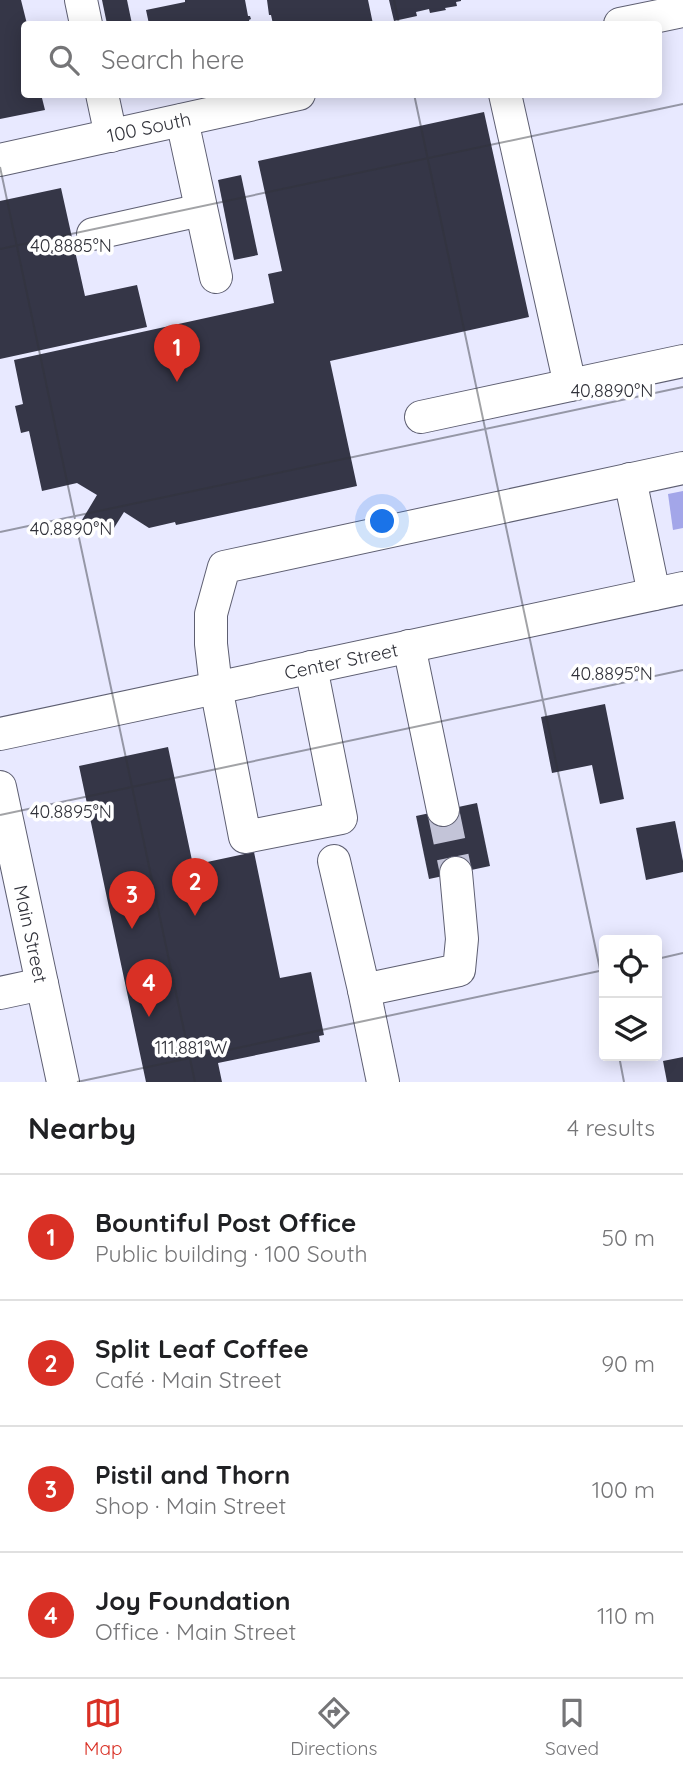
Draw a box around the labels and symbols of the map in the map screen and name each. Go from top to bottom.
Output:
street label: 100 South [105,106,193,148]
text: 40.8885°N [30,234,112,257]
pin: 1 [154,324,200,382]
text: 40.8890°N [571,379,653,402]
your location [365,504,399,538]
text: 40.8890°N [30,517,112,540]
street label: Center Street [282,637,400,685]
text: 40.8895°N [571,662,653,685]
text: 40.8895°N [30,800,112,823]
pin: 2 [172,858,218,916]
pin: 3 [109,871,155,929]
street label: Main Street [9,883,53,985]
pin: 4 [126,959,172,1017]
text: 111.881°W [155,1036,227,1059]

